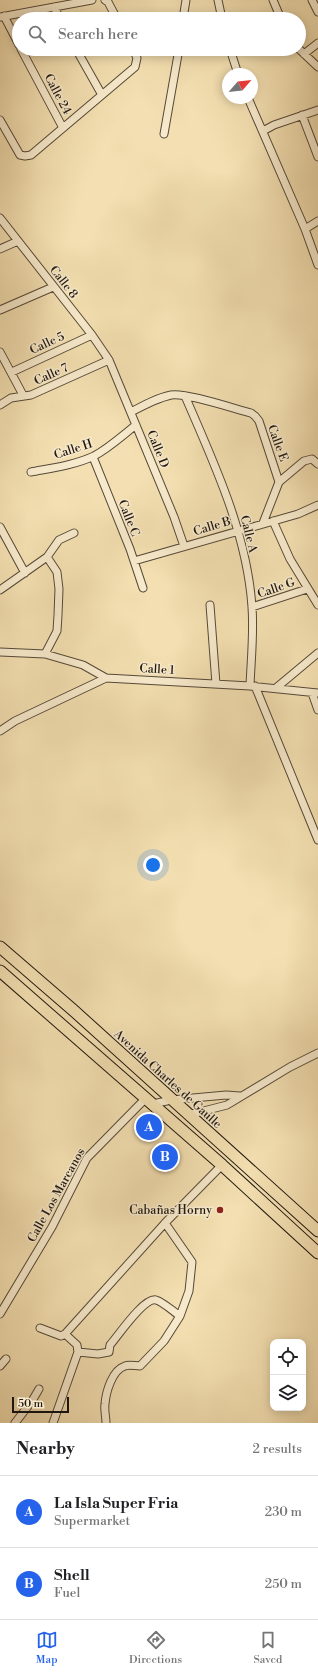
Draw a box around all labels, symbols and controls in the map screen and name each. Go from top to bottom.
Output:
search box [12,12,306,56]
icon: search [26,23,48,45]
text: Search here [58,25,138,44]
north arrow [222,68,258,104]
street label: Calle 24 [41,71,75,117]
street label: Calle 8 [46,263,81,302]
street label: Calle 5 [27,329,67,358]
street label: Calle 7 [32,360,71,389]
street label: Calle E [264,423,291,464]
street label: Calle D [143,428,172,470]
street label: Calle H [52,436,95,463]
street label: Calle C [114,498,143,539]
street label: Calle B [192,514,233,539]
street label: Calle A [237,514,261,555]
street label: Calle G [255,575,297,602]
street label: Calle 1 [139,661,176,678]
your location [143,855,163,875]
street label: Avenida Charles de Gaulle [111,1027,225,1131]
pin: A [136,1112,162,1142]
pin: B [152,1142,178,1172]
street label: Calle Los Marcanos [24,1146,89,1245]
place label: Cabañas Horny [129,1203,212,1218]
marker: Cabañas Horny [215,1205,225,1215]
map controls [270,1339,306,1411]
button: locate [270,1339,306,1375]
button: layers [270,1375,306,1411]
scale bar [12,1395,69,1414]
text: 50 m [18,1397,43,1411]
text: Nearby [16,1438,75,1460]
text: 2 results [253,1441,302,1457]
text: La Isla Super Fria [54,1494,178,1513]
text: A [24,1504,34,1520]
text: 230 m [265,1504,302,1520]
text: Supermarket [54,1513,130,1529]
text: Shell [54,1566,90,1585]
text: B [24,1576,34,1592]
text: 250 m [265,1576,302,1592]
text: Fuel [54,1585,80,1601]
tab: Map [36,1629,58,1667]
tab: Directions [129,1629,182,1667]
tab: Saved [253,1629,282,1667]

